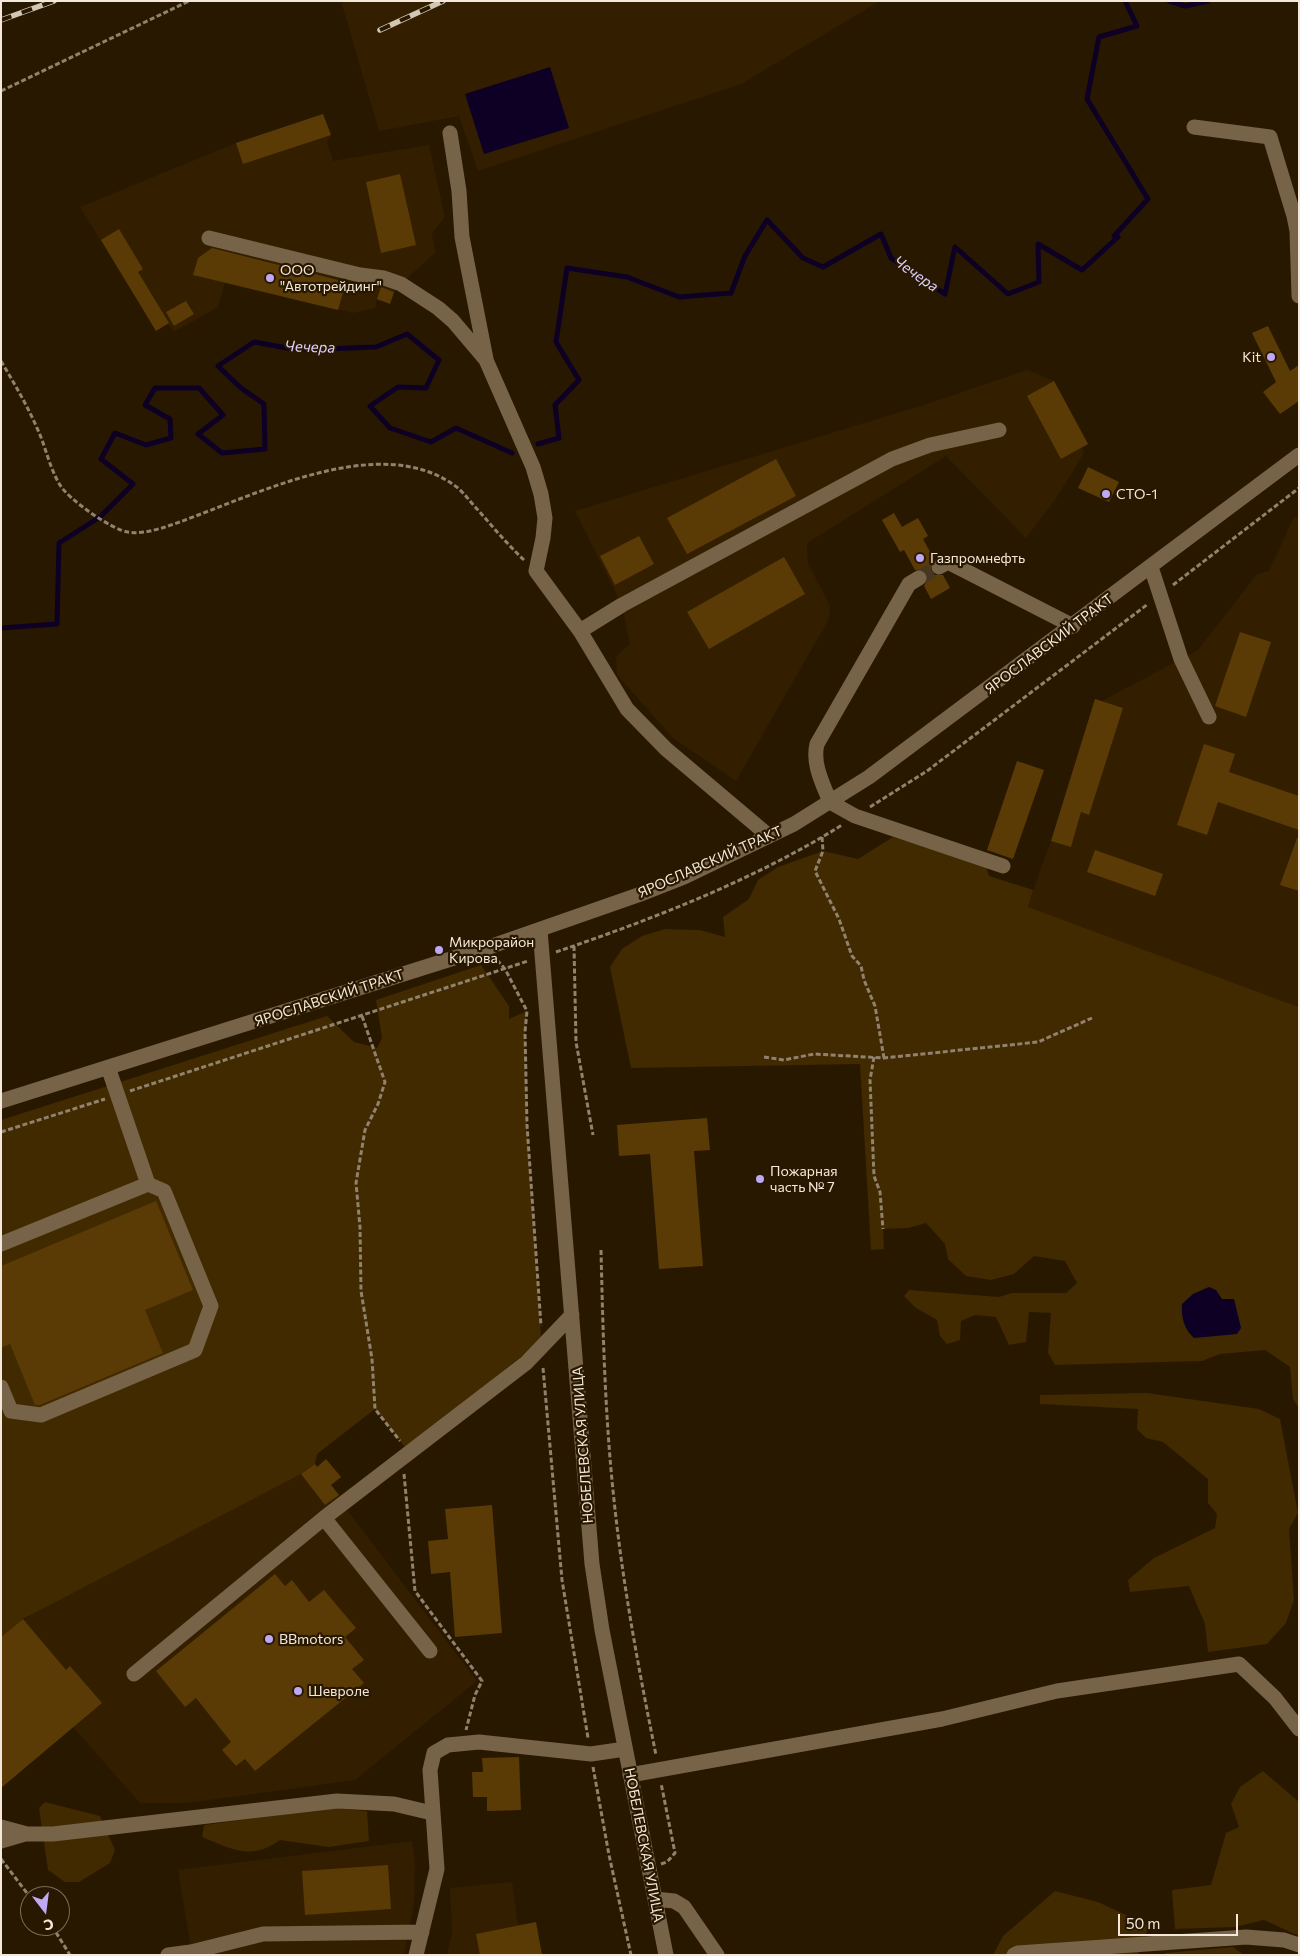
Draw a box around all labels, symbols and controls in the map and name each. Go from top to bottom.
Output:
water label: Чечера [890,252,942,296]
place label: ООО "Автотрейдинг" [280,262,382,294]
marker: ООО "Автотрейдинг" [264,272,276,284]
water label: Чечера [284,337,336,357]
place label: Kit [1242,349,1261,365]
marker: Kit [1265,351,1277,363]
place label: СТО-1 [1116,486,1157,502]
marker: СТО-1 [1100,488,1112,500]
place label: Газпромнефть [930,550,1025,566]
marker: Газпромнефть [914,552,926,564]
street label: ЯРОСЛАВСКИЙ ТРАКТ [982,590,1116,698]
street label: ЯРОСЛАВСКИЙ ТРАКТ [635,823,785,901]
place label: Микрорайон Кирова [449,934,534,966]
marker: Микрорайон Кирова [433,944,445,956]
street label: ЯРОСЛАВСКИЙ ТРАКТ [252,966,406,1030]
place label: Пожарная часть № 7 [770,1163,838,1196]
marker: Пожарная часть № 7 [754,1173,766,1185]
street label: НОБЕЛЕВСКАЯ УЛИЦА [569,1366,597,1524]
place label: BBmotors [279,1631,343,1647]
marker: BBmotors [263,1633,275,1645]
place label: Шевроле [308,1683,369,1699]
marker: Шевроле [292,1685,304,1697]
street label: НОБЕЛЕВСКАЯ УЛИЦА [621,1766,667,1924]
north arrow [20,1886,70,1936]
scale bar [1120,1904,1240,1936]
text: 50 m [1126,1914,1160,1932]
text: С [42,1916,56,1934]

